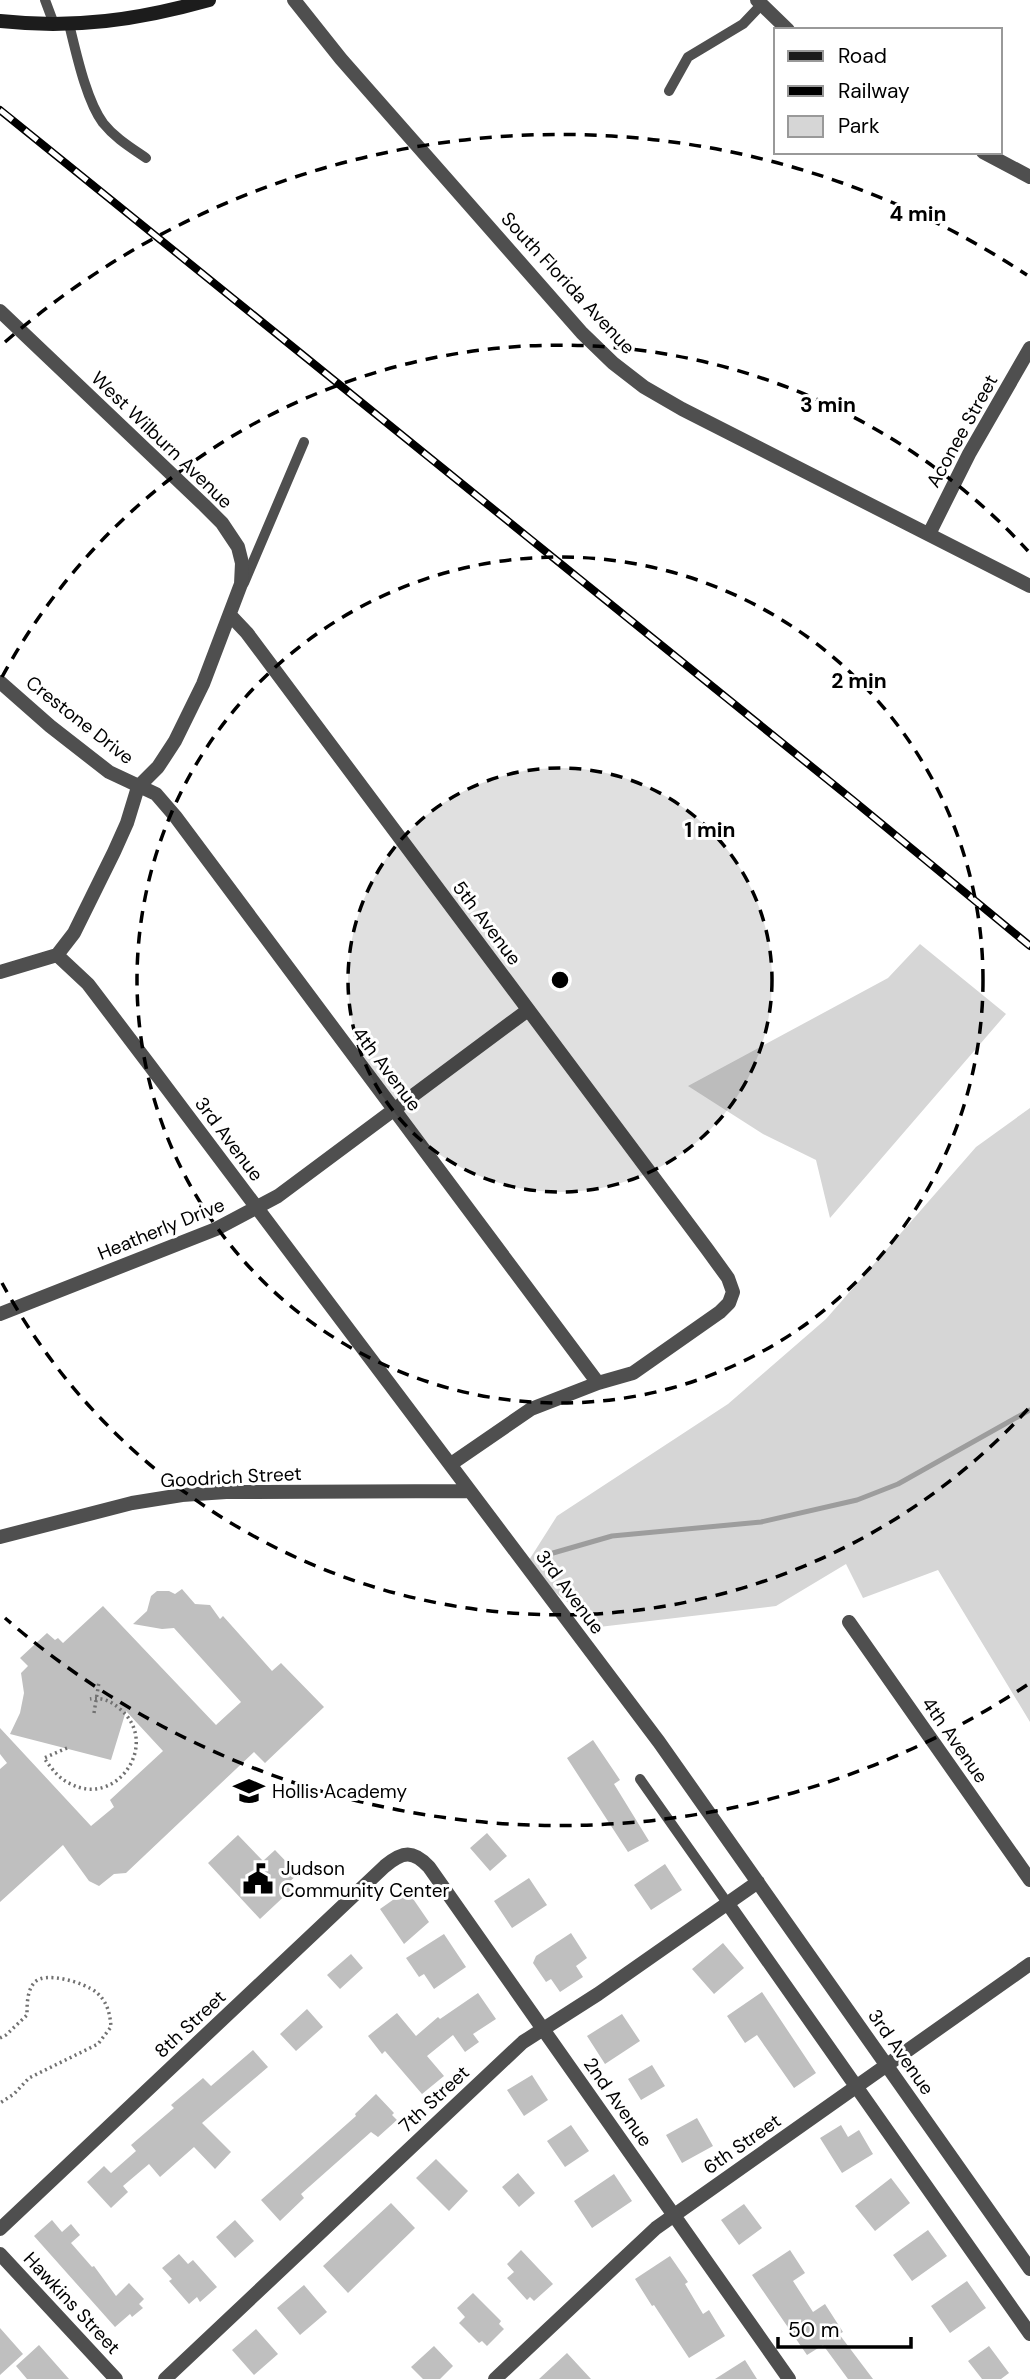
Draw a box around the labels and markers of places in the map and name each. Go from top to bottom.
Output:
centre of rings [548,968,572,992]
school or university icon: Hollis Academy [232,1774,266,1808]
place label: Hollis Academy [272,1779,407,1804]
place label: Judson Community Center [281,1856,450,1903]
public building icon: Judson Community Center [241,1862,275,1896]

